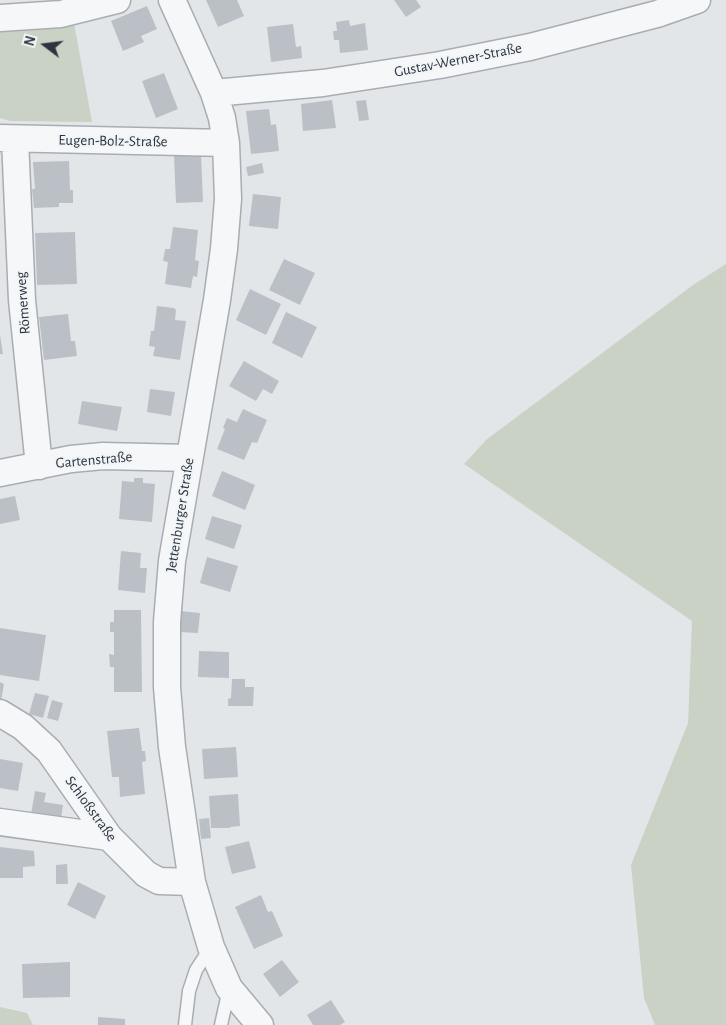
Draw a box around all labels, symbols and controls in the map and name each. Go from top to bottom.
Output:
north arrow [20,20,70,70]
text: N [22,35,39,48]
street label: Gustav-Werner-Straße [393,39,523,81]
street label: Eugen-Bolz-Straße [58,131,168,151]
street label: Römerweg [12,271,34,335]
street label: Gartenstraße [55,448,133,472]
street label: Jettenburger Straße [162,457,198,573]
street label: Schloßstraße [61,773,121,845]

